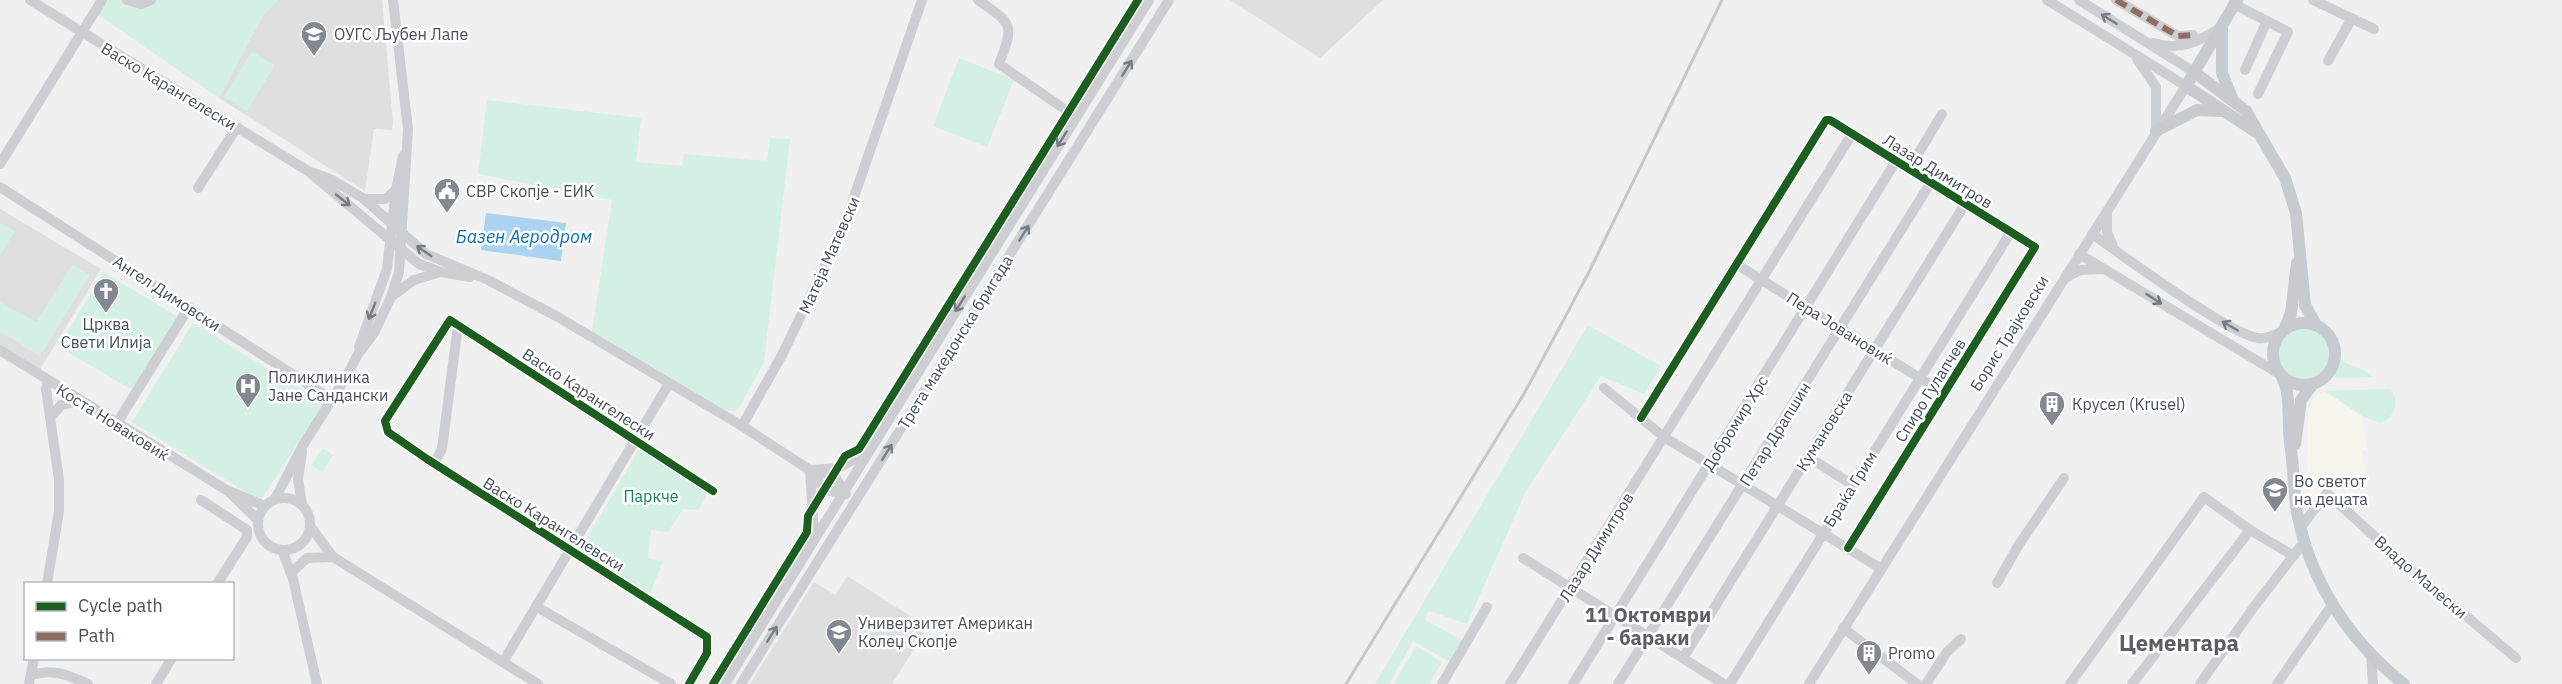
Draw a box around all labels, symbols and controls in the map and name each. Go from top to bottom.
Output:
one-way arrow [2101,12,2118,24]
school or university icon: ОУГС Љубен Лапе [299,19,329,57]
place label: ОУГС Љубен Лапе [334,24,468,44]
street label: Васко Карангелески [98,38,240,134]
one-way arrow [1121,59,1134,76]
street label: Лазар Димитров [1880,129,1996,213]
one-way arrow [1056,130,1068,147]
public building icon: СВР Скопје - ЕИК [432,176,462,214]
place label: СВР Скопје - ЕИК [466,181,594,201]
one-way arrow [334,193,350,206]
street label: Матеја Матевски [794,193,864,317]
water label: Базен Аеродром [456,225,592,248]
one-way arrow [1018,225,1030,242]
one-way arrow [416,245,432,257]
street label: Ангел Димовски [109,251,225,335]
street label: Трета македонска бригада [893,251,1017,433]
street label: Борис Трајковски [1965,271,2053,395]
church icon: Црква Свети Илија [91,276,121,314]
street label: Пера Јовановиќ [1783,287,1897,369]
one-way arrow [2145,294,2162,306]
one-way arrow [953,296,966,313]
one-way arrow [366,301,377,320]
place label: Црква Свети Илија [61,314,152,352]
one-way arrow [2222,319,2239,331]
street label: Спиро Гулапчев [1890,334,1970,446]
street label: Васко Карангелески [519,344,659,444]
place label: Поликлиника Јане Сандански [268,367,388,405]
hospital icon: Поликлиника Јане Сандански [233,371,263,409]
street label: Добромир Хрс [1698,372,1772,474]
street label: Петар Драпшин [1735,378,1815,490]
street label: Коста Новаковиќ [53,379,173,465]
street label: Кумановска [1792,387,1857,475]
building icon: Крусел (Krusel) [2037,389,2067,427]
place label: Крусел (Krusel) [2072,394,2186,414]
one-way arrow [881,444,893,461]
street label: Браќа Грим [1819,447,1881,531]
place label: Во светот на децата [2294,471,2368,509]
street label: Васко Карангелевски [480,472,628,576]
school or university icon: Во светот на децата [2260,475,2290,513]
park label: Паркче [623,486,679,506]
street label: Лазар Димитров [1554,489,1638,605]
street label: Владо Малески [2371,531,2471,623]
legend [24,582,234,660]
text: Cycle path [78,594,163,617]
district label: 11 Октомври - бараки [1585,601,1711,651]
place label: Универзитет Американ Колеџ Скопје [858,613,1033,651]
school or university icon: Универзитет Американ Колеџ Скопје [824,617,854,655]
text: Path [78,624,115,647]
one-way arrow [766,626,778,643]
district label: Цементара [2119,628,2239,657]
building icon: Promo [1854,638,1884,676]
place label: Promo [1888,643,1935,663]

